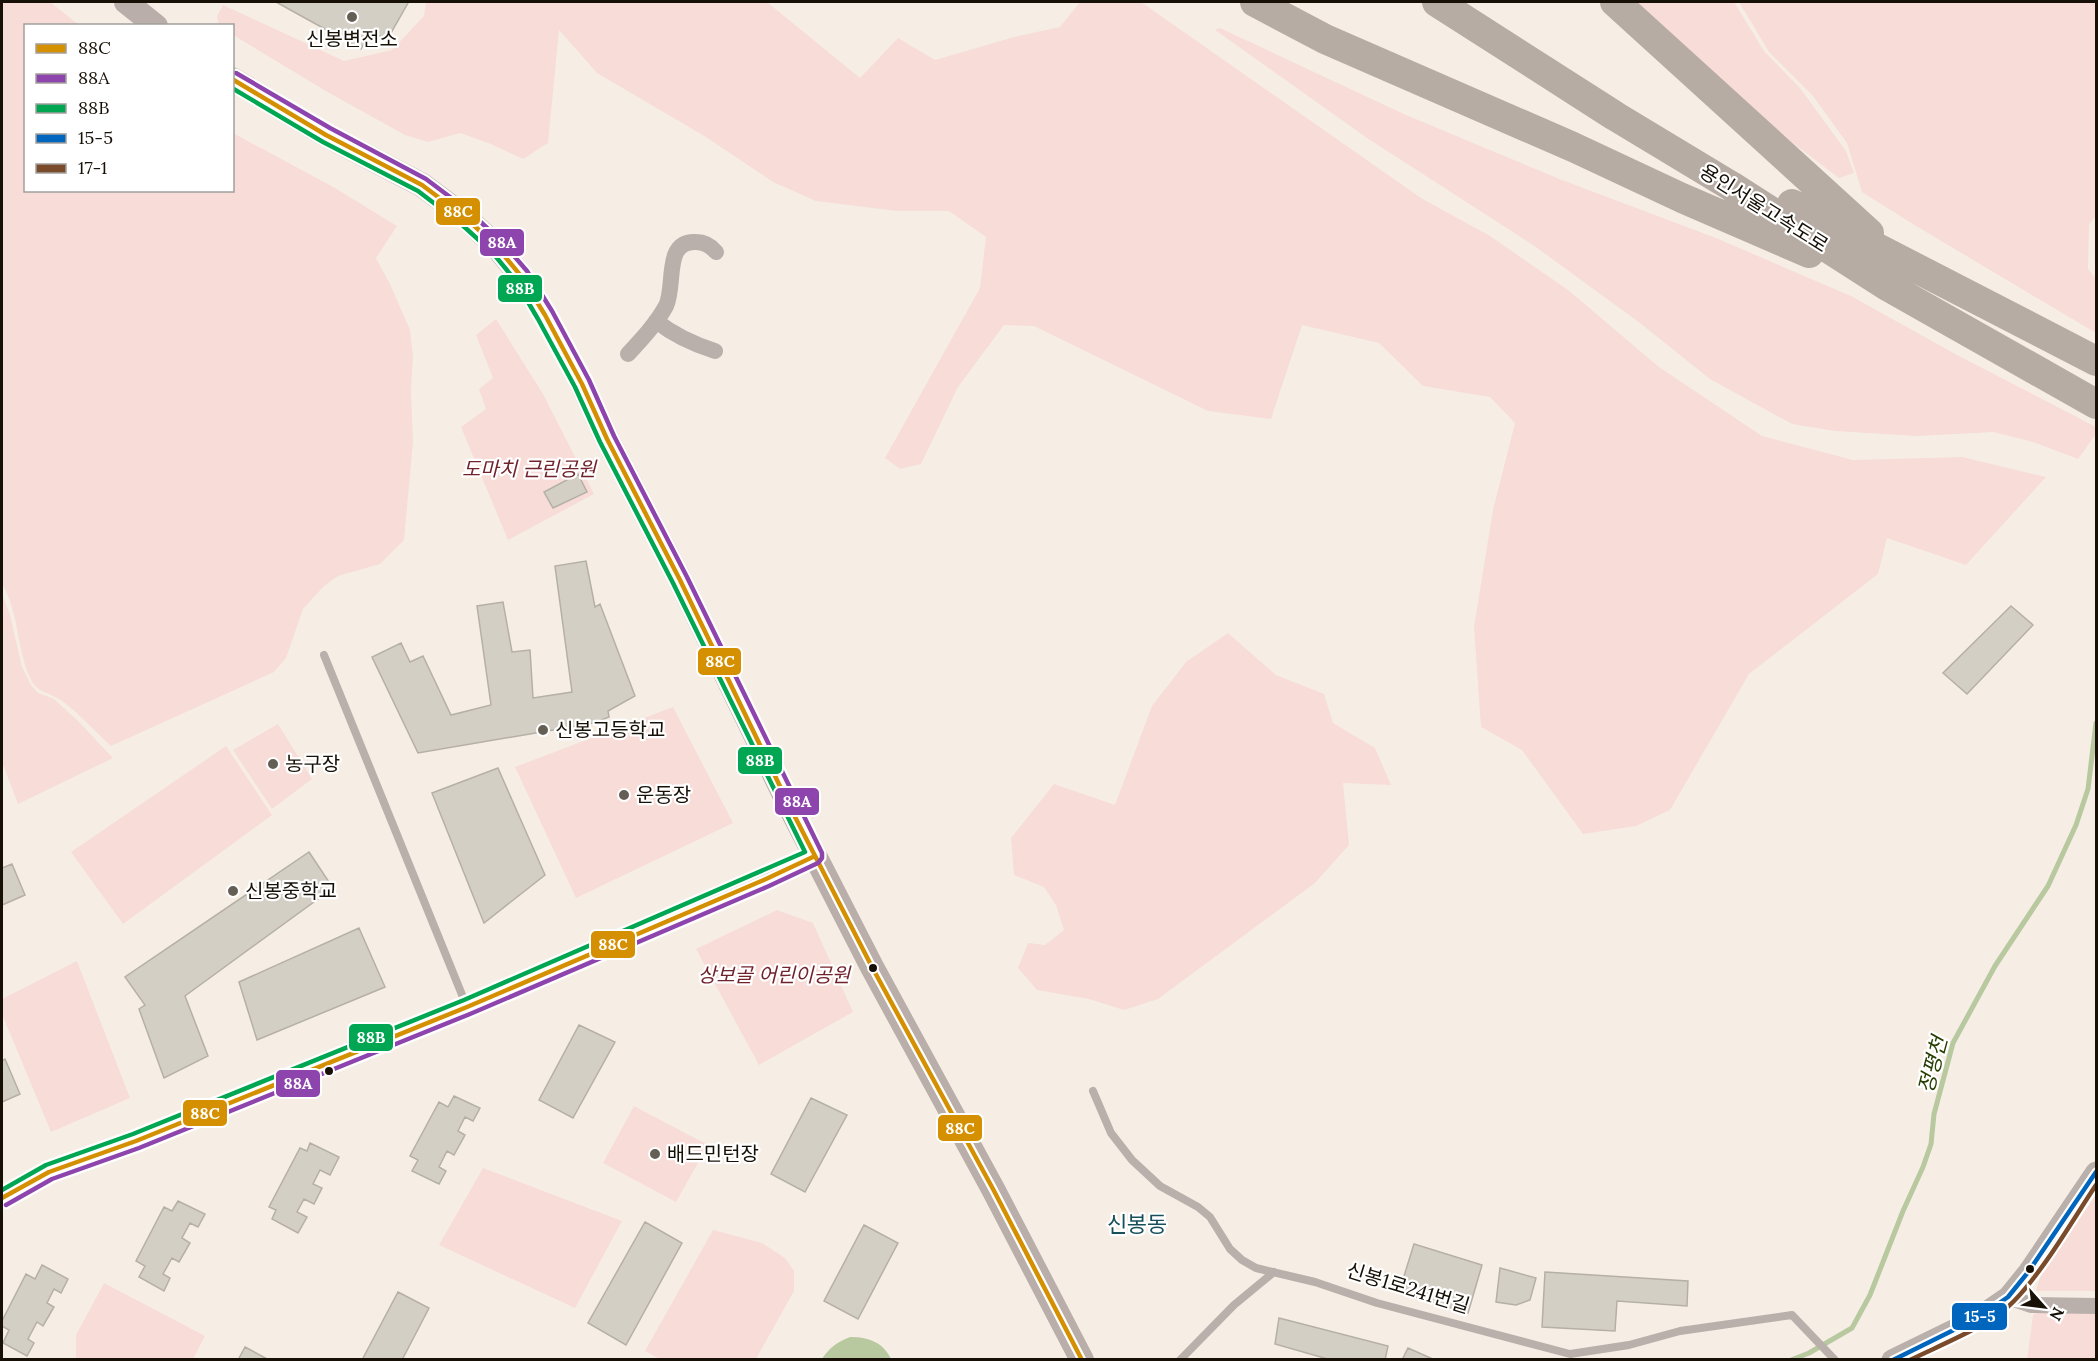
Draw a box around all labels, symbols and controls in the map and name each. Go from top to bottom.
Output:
marker: 신봉변전소 [345,10,359,24]
legend [24,24,234,192]
place label: 신봉변전소 [306,26,398,51]
text: 88C [78,36,111,59]
text: 88A [78,66,110,89]
text: 88B [78,96,109,119]
text: 15-5 [78,126,113,149]
text: 17-1 [78,156,107,179]
street label: 용인서울고속도로 [1695,158,1833,257]
line badge: 88C [435,197,481,226]
text: 88C [443,201,473,221]
line badge: 88A [479,228,525,257]
text: 88A [488,232,517,252]
line badge: 88B [497,274,543,303]
text: 88B [506,278,535,298]
park label: 도마치 근린공원 [462,456,598,481]
line badge: 88C [697,647,742,676]
text: 88C [705,651,735,671]
place label: 신봉고등학교 [555,717,665,742]
marker: 신봉고등학교 [536,723,550,737]
line badge: 88B [737,746,783,775]
text: 88B [746,750,775,770]
place label: 농구장 [285,751,340,776]
marker: 농구장 [266,757,280,771]
place label: 운동장 [636,782,691,807]
line badge: 88A [774,787,820,816]
marker: 운동장 [617,788,631,802]
text: 88A [783,791,812,811]
place label: 신봉중학교 [245,878,337,903]
marker: 신봉중학교 [226,884,240,898]
line badge: 88C [590,930,636,959]
text: 88C [598,934,628,954]
park label: 상보골 어린이공원 [698,962,852,987]
unlabelled marker [867,962,879,974]
line badge: 88B [348,1023,394,1052]
text: 88B [357,1027,386,1047]
water label: 정평천 [1912,1031,1954,1096]
unlabelled marker [323,1065,335,1077]
line badge: 88A [275,1069,321,1098]
text: 88A [284,1073,313,1093]
line badge: 88C [182,1099,228,1127]
text: 88C [190,1103,220,1123]
line badge: 88C [937,1114,983,1142]
text: 88C [945,1118,975,1138]
place label: 배드민턴장 [667,1141,759,1166]
marker: 배드민턴장 [648,1147,662,1161]
district label: 신봉동 [1107,1210,1167,1238]
street label: 신봉1로241번길 [1343,1257,1473,1318]
unlabelled marker [2024,1263,2036,1275]
north arrow [2014,1277,2074,1337]
line badge: 15-5 [1951,1302,2008,1331]
text: N [2046,1304,2069,1324]
text: 15-5 [1964,1306,1996,1326]

